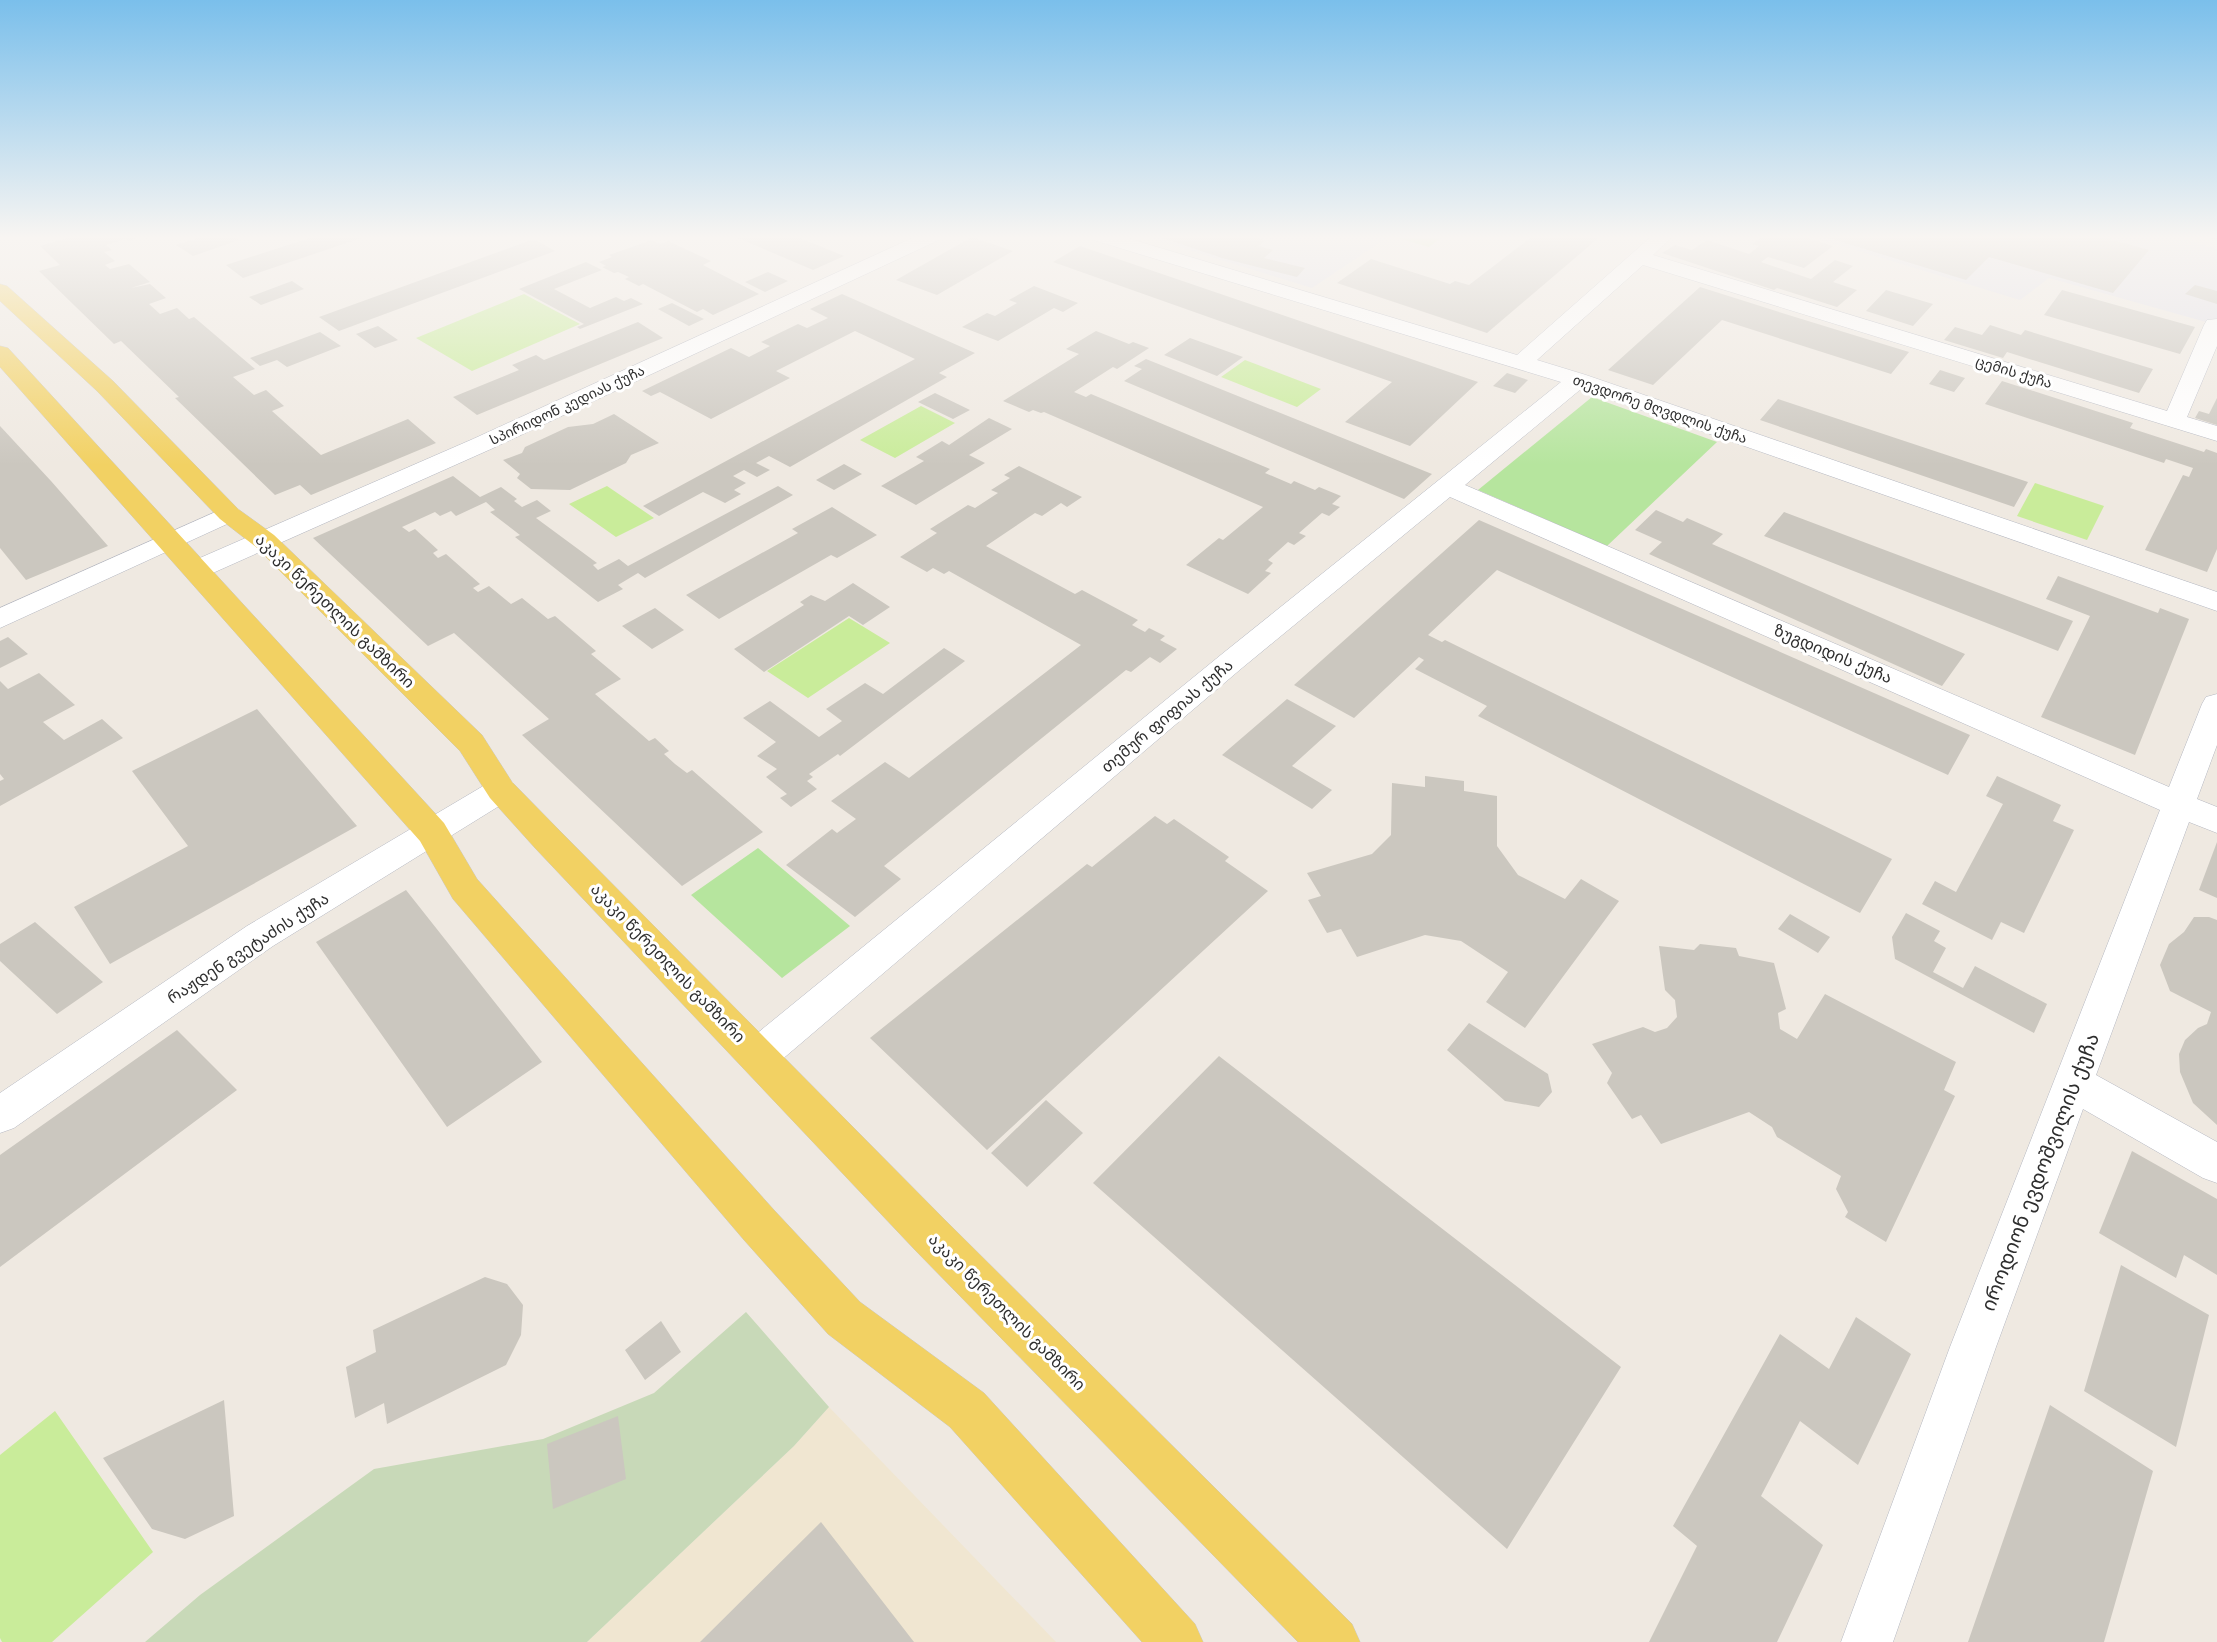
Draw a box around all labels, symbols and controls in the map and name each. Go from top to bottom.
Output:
street label: ცემის ქუჩა [1974,353,2054,392]
street label: სპირიდონ კედიას ქუჩა [487,362,647,449]
street label: თევდორე მღვდლის ქუჩა [1570,372,1749,447]
street label: აკაკი წერეთლის გამზირი [251,531,418,693]
street label: ზუგდიდის ქუჩა [1771,621,1895,688]
street label: თემურ ფიფიას ქუჩა [1098,656,1237,777]
street label: აკაკი წერეთლის გამზირი [586,880,748,1047]
street label: რაჟდენ გვეტაძის ქუჩა [164,889,333,1008]
street label: იროდიონ ევდოშვილის ქუჩა [1977,1030,2105,1315]
street label: აკაკი წერეთლის გამზირი [924,1230,1089,1395]

